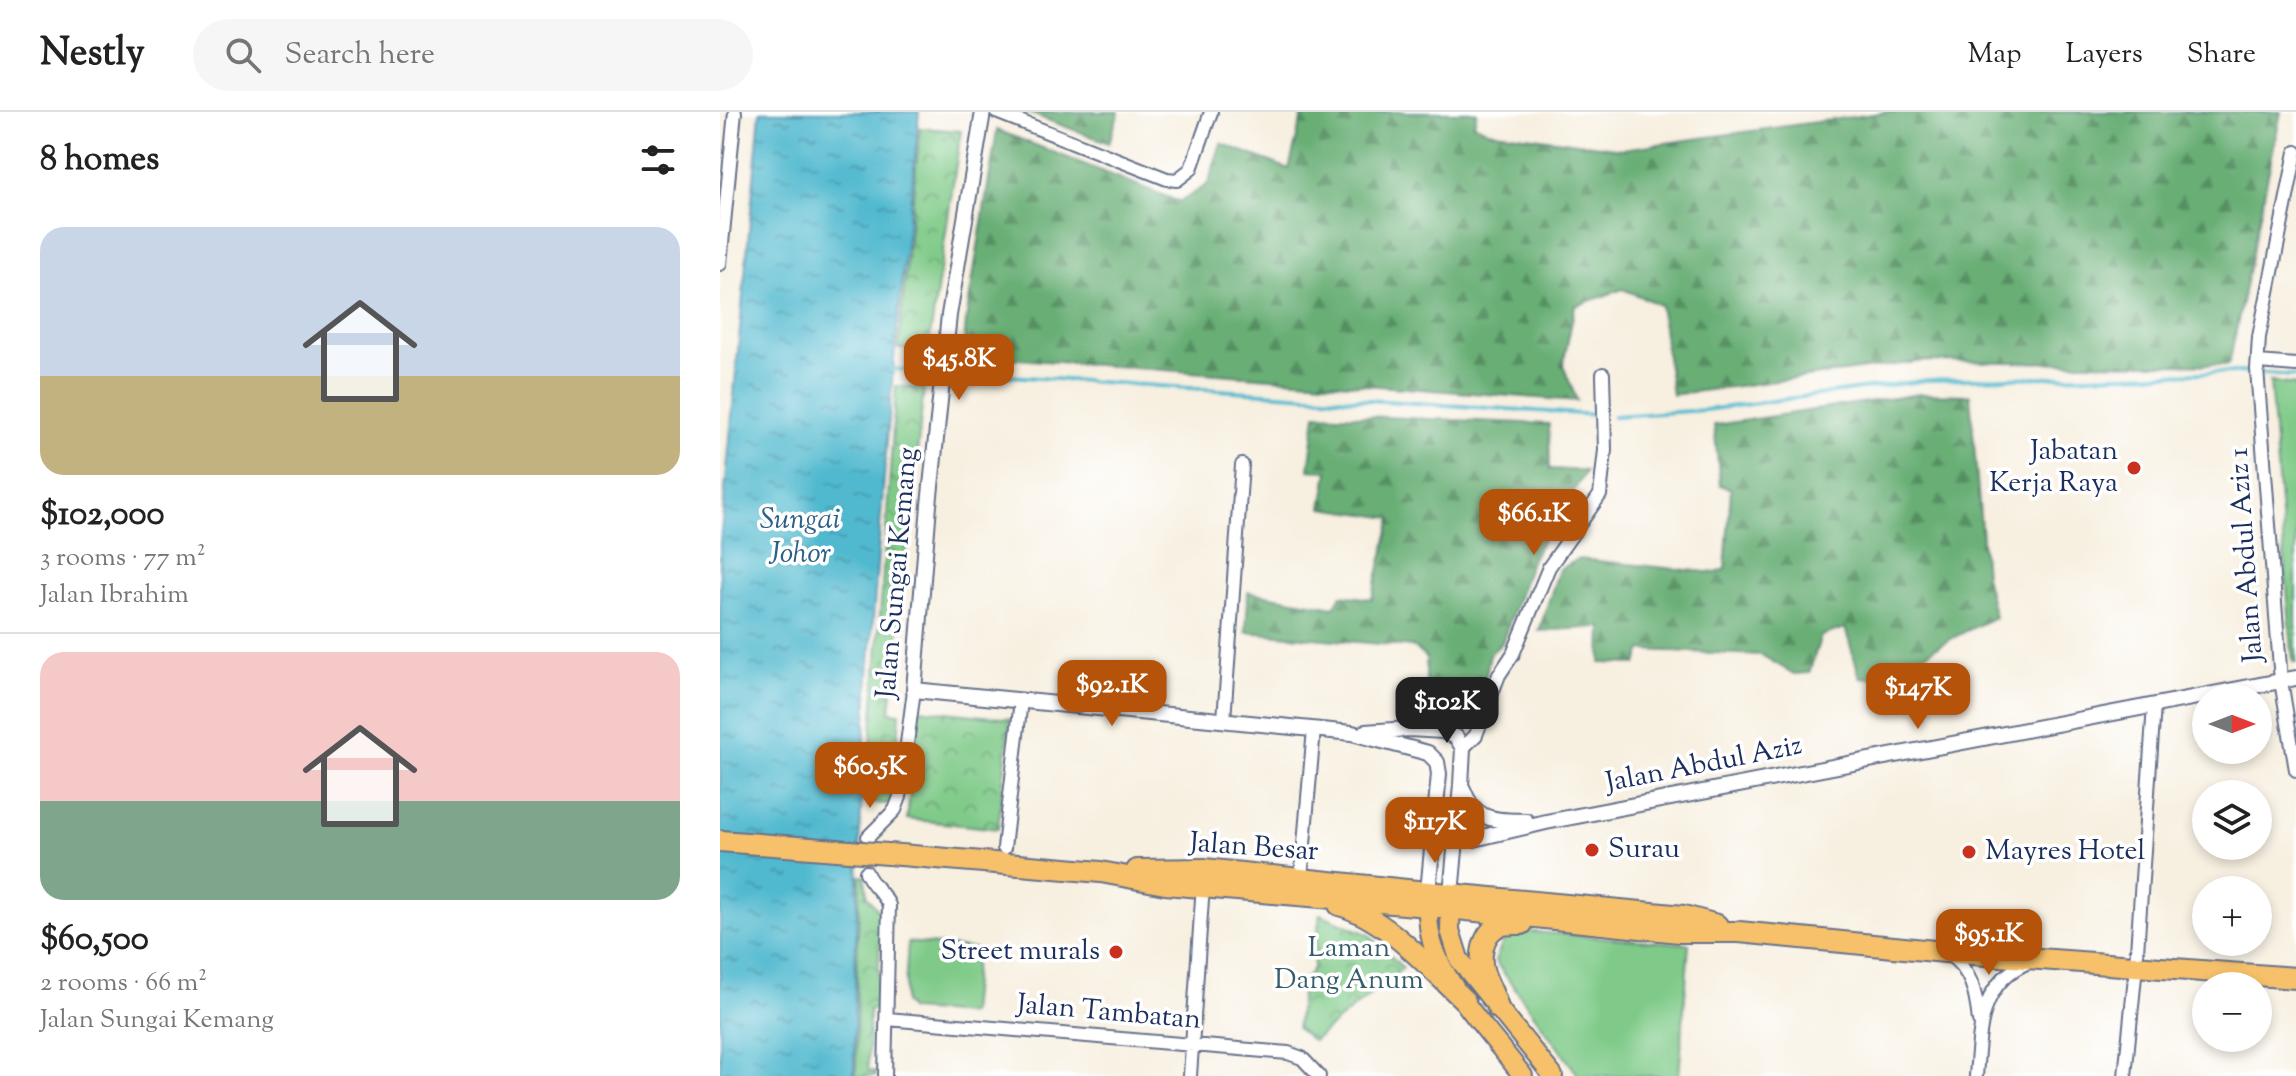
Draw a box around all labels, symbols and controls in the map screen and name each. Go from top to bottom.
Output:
search box [193,19,753,91]
text: Nestly [40,28,145,82]
icon: search [221,33,265,77]
text: Search here [285,34,435,77]
text: Map [1968,35,2021,75]
text: Layers [2065,35,2143,75]
text: Share [2187,35,2256,75]
text: 8 homes [40,136,159,185]
icon: filters [636,138,680,182]
icon: home [288,279,432,423]
pin: $45.8K [894,334,1024,402]
text: $45.8K [922,341,996,378]
place label: Jabatan Kerja Raya [1989,432,2118,504]
street label: Jalan Sungai Kemang [867,446,929,702]
street label: Jalan Abdul Aziz 1 [2220,446,2275,666]
marker: Jabatan Kerja Raya [2125,459,2143,477]
pin: $66.1K [1469,489,1599,557]
text: $102,000 [40,491,164,540]
text: $66.1K [1497,496,1571,533]
water label: Sungai Johor [760,499,840,576]
text: 3 rooms · 77 m² [40,540,205,577]
text: Jalan Ibrahim [40,577,189,614]
pin: $92.1K [1047,660,1177,728]
pin: $147K [1862,663,1974,731]
text: $92.1K [1076,667,1148,704]
text: $147K [1884,670,1952,707]
pin: $102K [1391,677,1503,745]
text: $102K [1414,684,1480,721]
north arrow [2192,684,2272,764]
map controls [2192,684,2272,1052]
icon: home [288,704,432,848]
street label: Jalan Abdul Aziz [1600,726,1806,804]
pin: $60.5K [805,742,935,810]
text: $60.5K [833,749,907,786]
button: layers [2192,780,2272,860]
pin: $117K [1379,797,1491,865]
text: $117K [1403,804,1467,841]
street label: Jalan Besar [1186,823,1320,872]
place label: Surau [1608,830,1680,870]
place label: Mayres Hotel [1985,832,2146,872]
marker: Surau [1583,841,1601,859]
marker: Mayres Hotel [1960,843,1978,861]
button: + [2192,876,2272,956]
pin: $95.1K [1924,909,2054,977]
text: $60,500 [40,916,149,965]
text: $95.1K [1954,916,2024,953]
park label: Laman Dang Anum [1274,929,1424,1001]
place label: Street murals [941,932,1100,972]
marker: Street murals [1107,943,1125,961]
text: 2 rooms · 66 m² [40,965,207,1002]
button: − [2192,972,2272,1052]
street label: Jalan Tambatan [1013,985,1203,1041]
text: Jalan Sungai Kemang [40,1002,274,1039]

